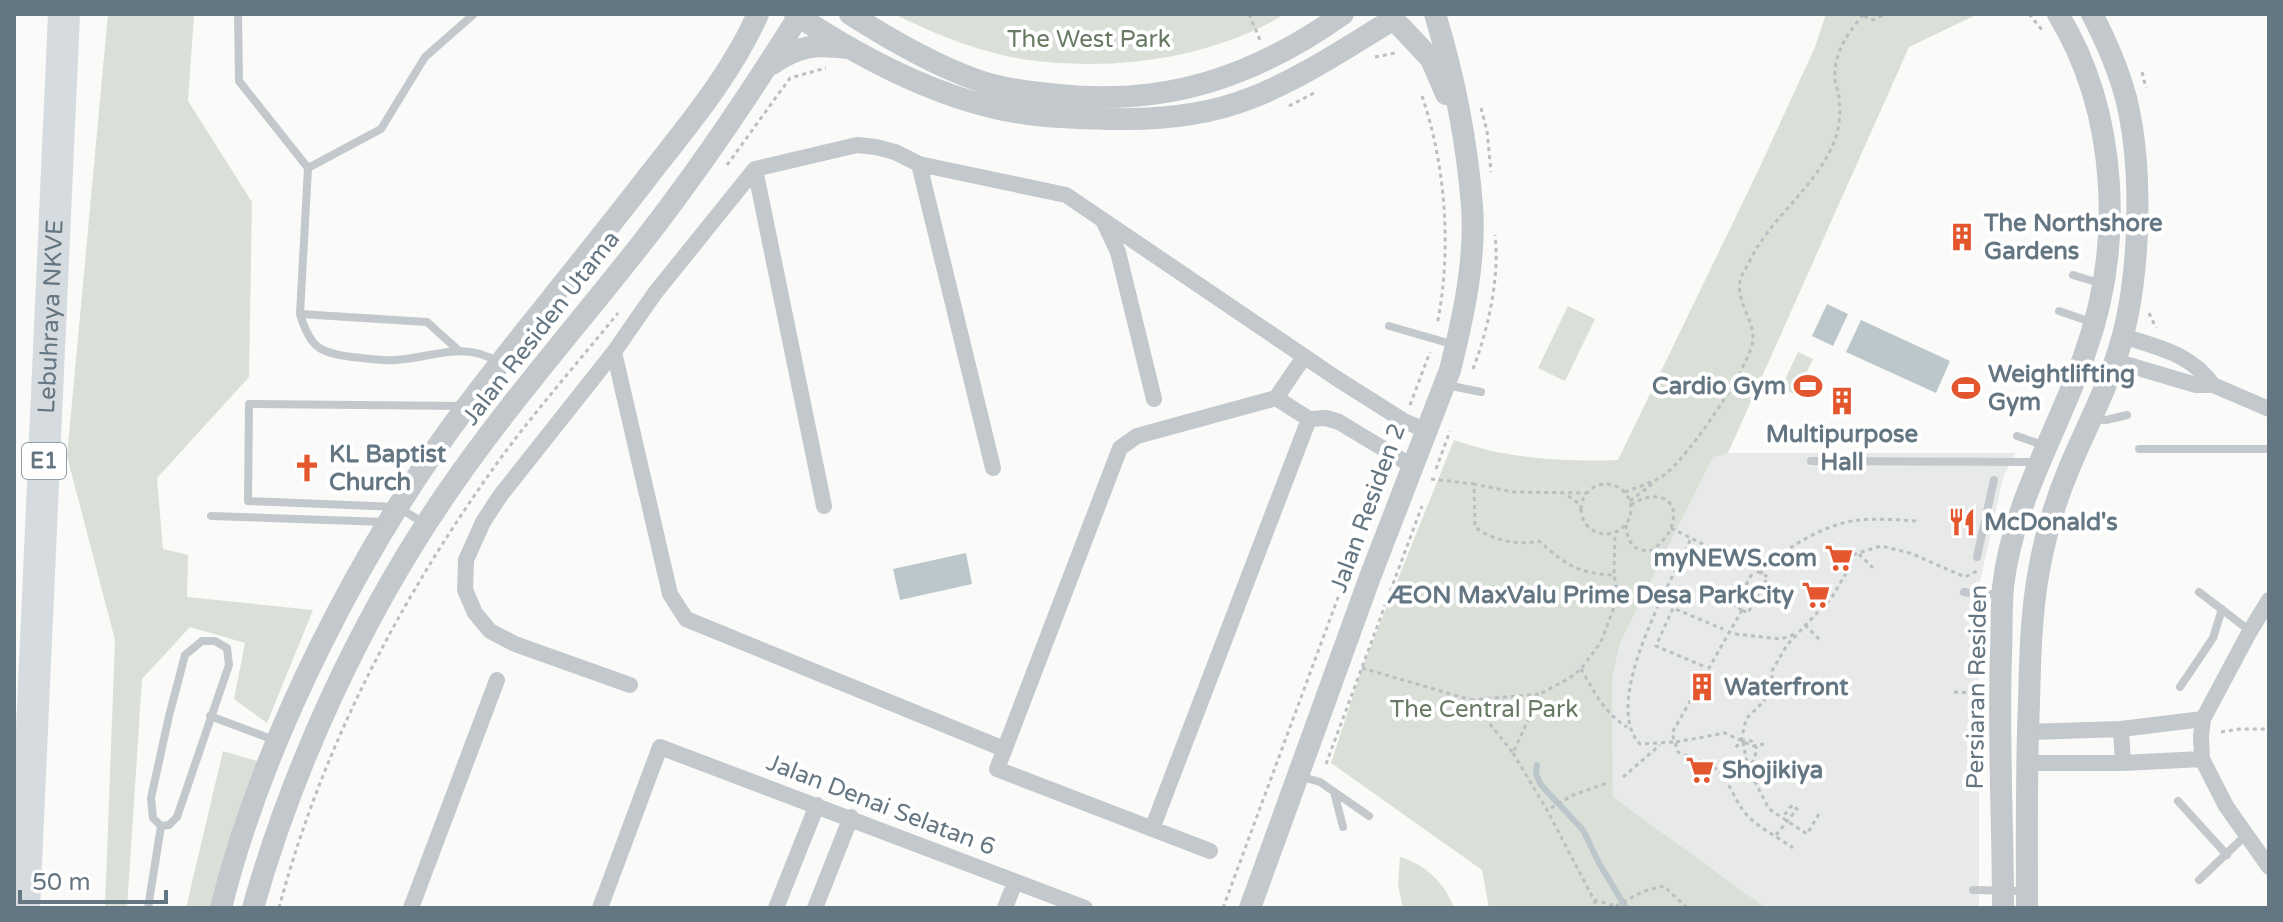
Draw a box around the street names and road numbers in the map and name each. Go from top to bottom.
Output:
street label: Lebuhraya NKVE [32,219,69,414]
street label: Jalan Residen Utama [456,225,626,431]
street label: Jalan Residen 2 [1324,419,1412,597]
road number: E1 [22,443,66,479]
street label: Persiaran Residen [1961,584,1993,790]
street label: Jalan Denai Selatan 6 [763,748,999,862]

